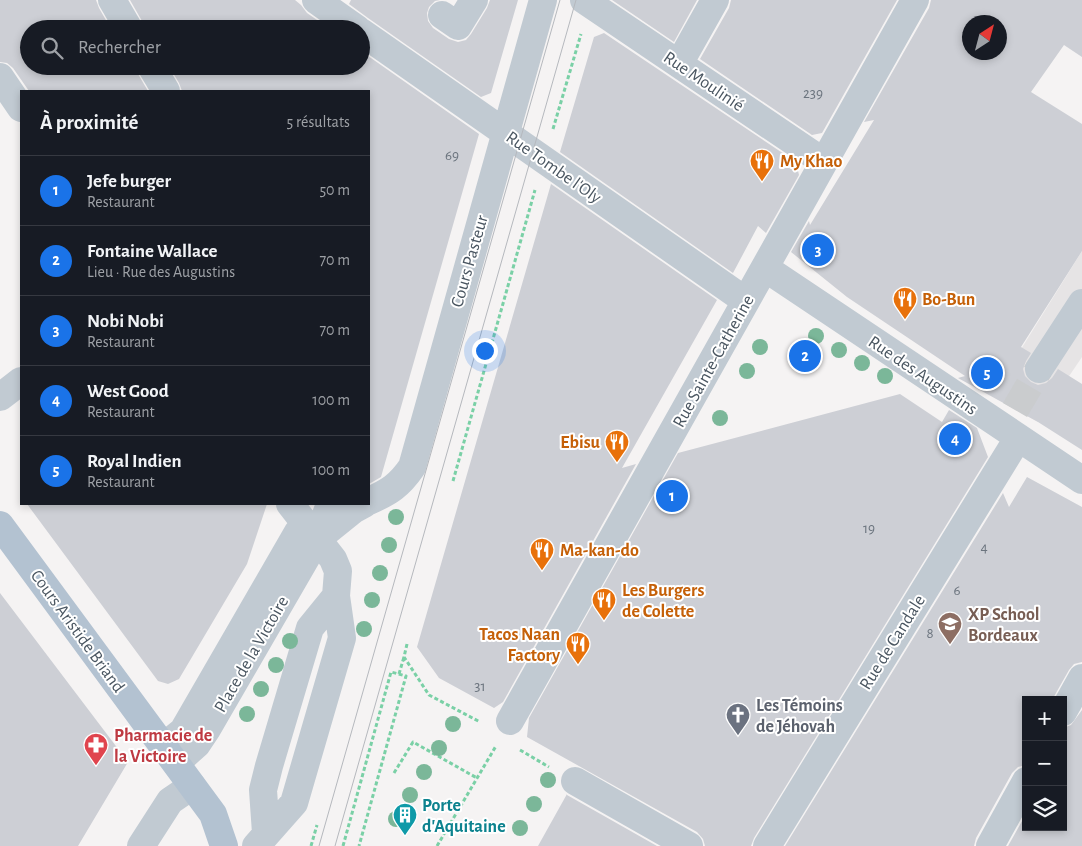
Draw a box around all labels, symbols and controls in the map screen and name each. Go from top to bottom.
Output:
north arrow [962,15,1007,60]
search box [20,20,370,75]
icon: search [38,34,66,62]
text: Rechercher [78,38,161,57]
street label: Rue Moulinié [660,48,747,115]
house number: 239 [803,86,823,101]
text: À proximité [40,112,138,133]
text: 5 résultats [287,114,350,130]
street label: Rue Tombe l'Oly [502,128,605,207]
house number: 69 [445,148,459,163]
restaurant icon: My Khao [749,148,775,182]
place label: My Khao [780,153,843,171]
text: Jefe burger [87,172,171,191]
text: 1 [53,182,59,198]
text: 50 m [319,182,350,198]
text: Restaurant [87,194,155,210]
street label: Cours Pasteur [448,213,492,309]
pin: 3 [802,231,834,269]
text: Fontaine Wallace [87,242,218,261]
text: 2 [52,252,60,268]
text: 70 m [319,252,350,268]
text: Lieu · Rue des Augustins [87,264,235,280]
restaurant icon: Bo-Bun [892,286,918,320]
place label: Bo-Bun [922,291,975,309]
street label: Rue Sainte-Catherine [670,292,758,431]
text: Nobi Nobi [87,312,164,331]
text: 3 [53,322,59,338]
text: 70 m [319,322,350,338]
street label: Rue des Augustins [865,333,980,419]
text: Restaurant [87,334,155,350]
pin: 2 [789,337,821,375]
your location [472,338,498,364]
pin: 5 [971,354,1003,392]
text: West Good [87,382,169,401]
text: 4 [52,392,60,408]
text: 100 m [312,392,350,408]
text: Restaurant [87,404,155,420]
pin: 4 [939,420,971,458]
restaurant icon: Ebisu [604,429,630,463]
place label: Ebisu [560,434,601,452]
text: Royal Indien [87,452,182,471]
text: 5 [53,462,59,478]
text: 100 m [312,462,350,478]
text: Restaurant [87,474,155,490]
pin: 1 [656,477,688,515]
house number: 19 [863,521,875,536]
restaurant icon: Ma-kan-do [529,537,555,571]
house number: 4 [980,540,988,555]
place label: Ma-kan-do [560,542,639,560]
street label: Cours Aristide Briand [27,567,128,696]
place label: Les Burgers de Colette [622,582,704,621]
house number: 6 [953,583,961,598]
restaurant icon: Les Burgers de Colette [591,587,617,621]
street label: Rue de Candale [857,592,929,693]
street label: Place de la Victoire [211,593,292,716]
place label: XP School Bordeaux [968,606,1040,645]
school or university icon: XP School Bordeaux [937,611,963,645]
place label: Tacos Naan Factory [479,626,561,665]
house number: 8 [926,626,934,641]
restaurant icon: Tacos Naan Factory [565,631,591,665]
house number: 31 [474,679,486,694]
map controls [1022,696,1067,831]
button: + [1022,696,1067,741]
place label: Les Témoins de Jéhovah [756,697,843,736]
church icon: Les Témoins de Jéhovah [725,702,751,736]
place label: Pharmacie de la Victoire [114,727,212,766]
pharmacy icon: Pharmacie de la Victoire [83,732,109,766]
button: − [1022,741,1067,786]
button: layers [1022,786,1067,831]
place label: Porte d'Aquitaine [422,797,506,836]
building icon: Porte d'Aquitaine [392,802,418,836]

